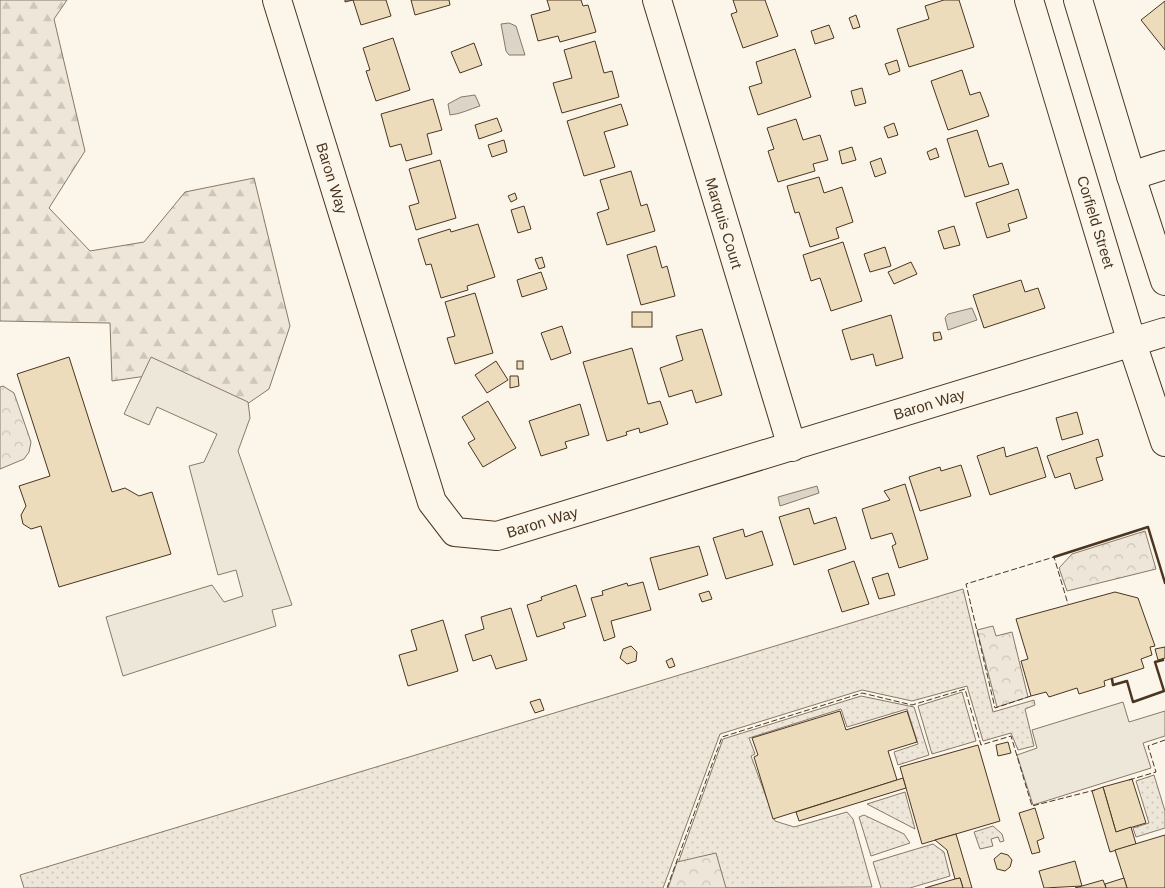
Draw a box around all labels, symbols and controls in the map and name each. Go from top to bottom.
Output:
street label: Baron Way [313,140,351,216]
street label: Corfield Street [1074,174,1118,271]
street label: Marquis Court [702,175,746,271]
street label: Baron Way [891,385,967,423]
street label: Baron Way [504,503,580,541]

